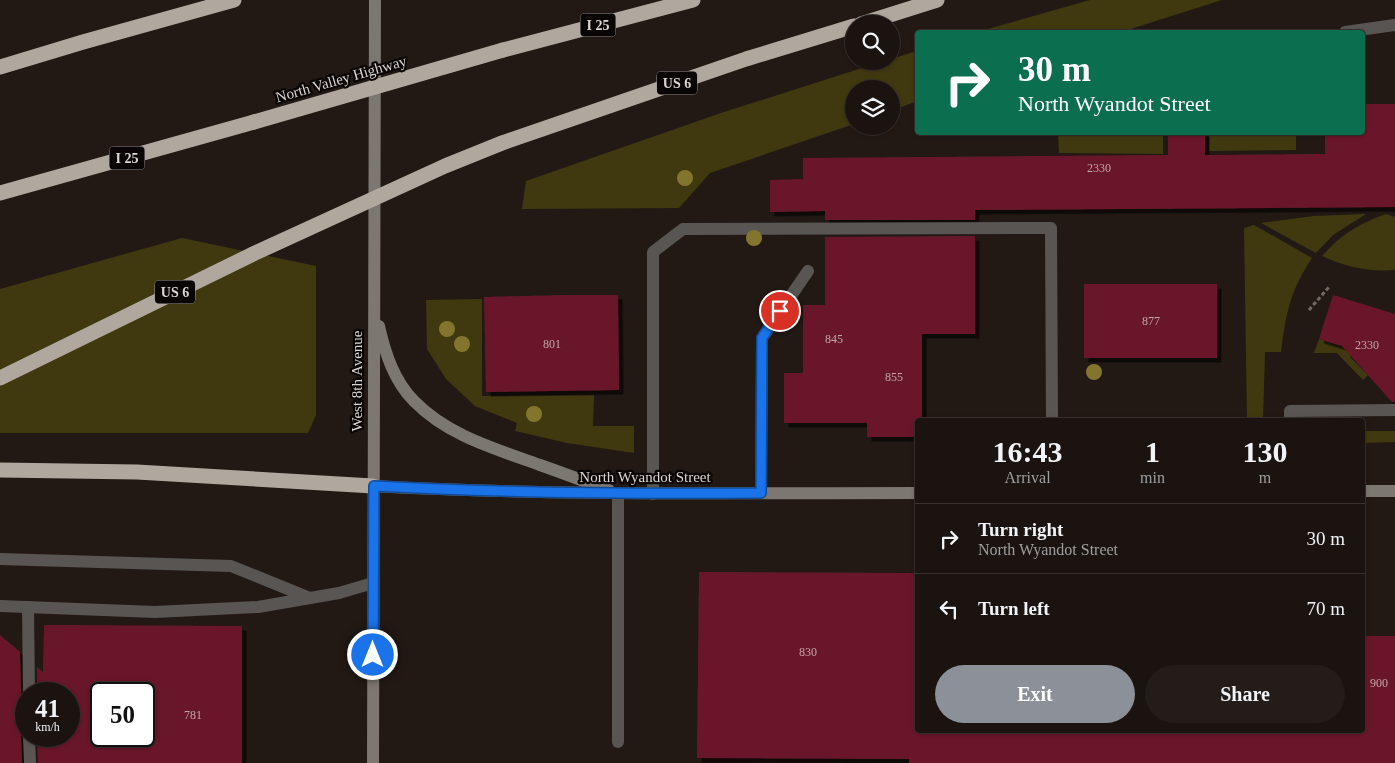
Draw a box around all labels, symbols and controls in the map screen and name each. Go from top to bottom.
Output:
road number: I 25 [580,14,616,36]
map controls [845,15,900,135]
button: search [845,15,900,70]
icon: right [935,50,1000,115]
text: 30 m [1018,50,1091,89]
street label: North Valley Highway [274,52,409,105]
road number: US 6 [657,72,697,95]
button: layers [845,80,900,135]
text: North Wyandot Street [1018,91,1211,116]
road number: I 25 [110,146,144,170]
house number: 2330 [1087,161,1111,175]
road number: US 6 [155,280,195,304]
pin [759,290,801,332]
icon: arrive [766,297,794,325]
house number: 877 [1142,314,1160,328]
street label: West 8th Avenue [349,330,365,432]
house number: 845 [825,332,843,346]
house number: 801 [543,337,561,351]
house number: 2330 [1355,338,1379,352]
house number: 855 [885,370,903,384]
text: 16:43 [993,435,1063,468]
text: 1 [1145,435,1160,468]
text: 130 [1242,435,1287,468]
street label: North Wyandot Street [579,469,711,485]
text: Arrival [1004,469,1051,486]
text: min [1140,469,1165,486]
text: m [1259,469,1271,486]
text: Turn right [978,519,1063,540]
icon: right [935,525,963,553]
text: 30 m [1306,528,1345,549]
text: North Wyandot Street [978,541,1118,558]
icon: left [935,595,963,623]
text: Turn left [978,598,1050,619]
text: 70 m [1306,598,1345,619]
position arrow [346,628,398,680]
house number: 830 [799,645,817,659]
button: Exit [935,665,1135,723]
button: Share [1145,665,1345,723]
house number: 900 [1370,676,1388,690]
speed limit sign: 50 [90,682,155,747]
text: 41 [35,695,60,722]
house number: 781 [184,708,202,722]
text: km/h [35,720,60,734]

